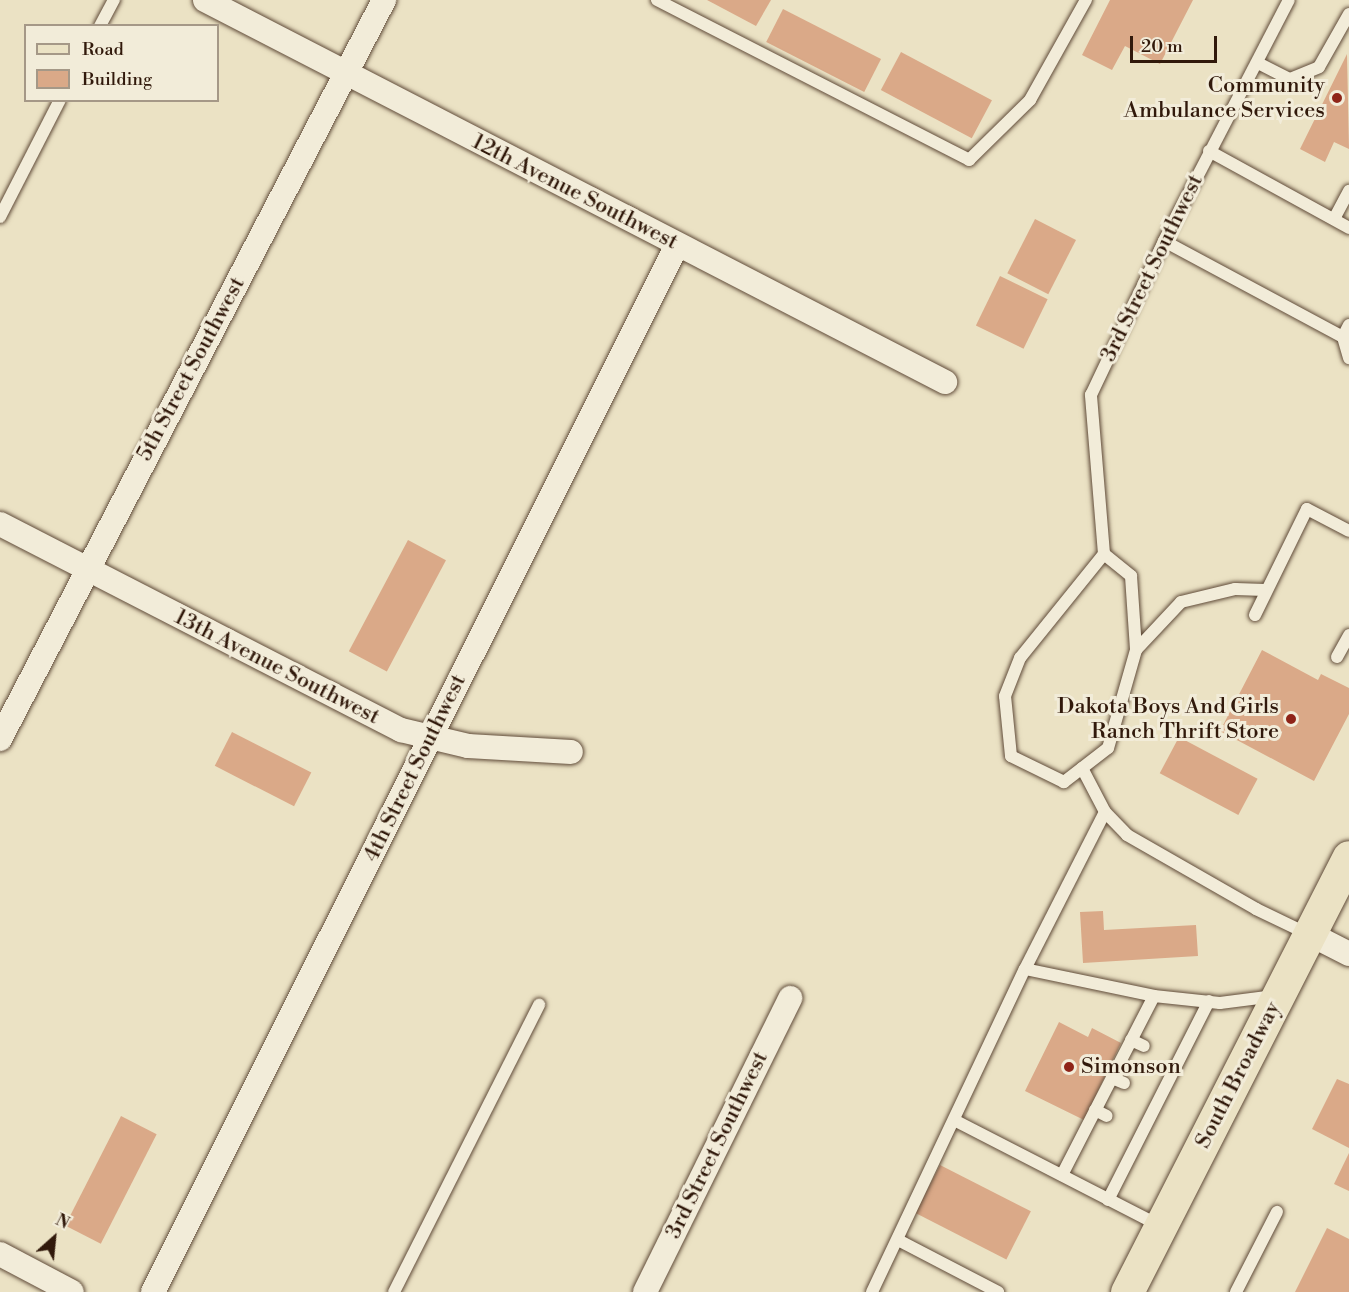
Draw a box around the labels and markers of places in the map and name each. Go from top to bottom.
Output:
place label: Community Ambulance Services [1124,72,1325,124]
marker: Community Ambulance Services [1330,91,1344,105]
place label: Dakota Boys And Girls Ranch Thrift Store [1057,693,1279,744]
marker: Dakota Boys And Girls Ranch Thrift Store [1284,712,1298,726]
place label: Simonson [1081,1054,1181,1080]
marker: Simonson [1062,1060,1076,1074]

